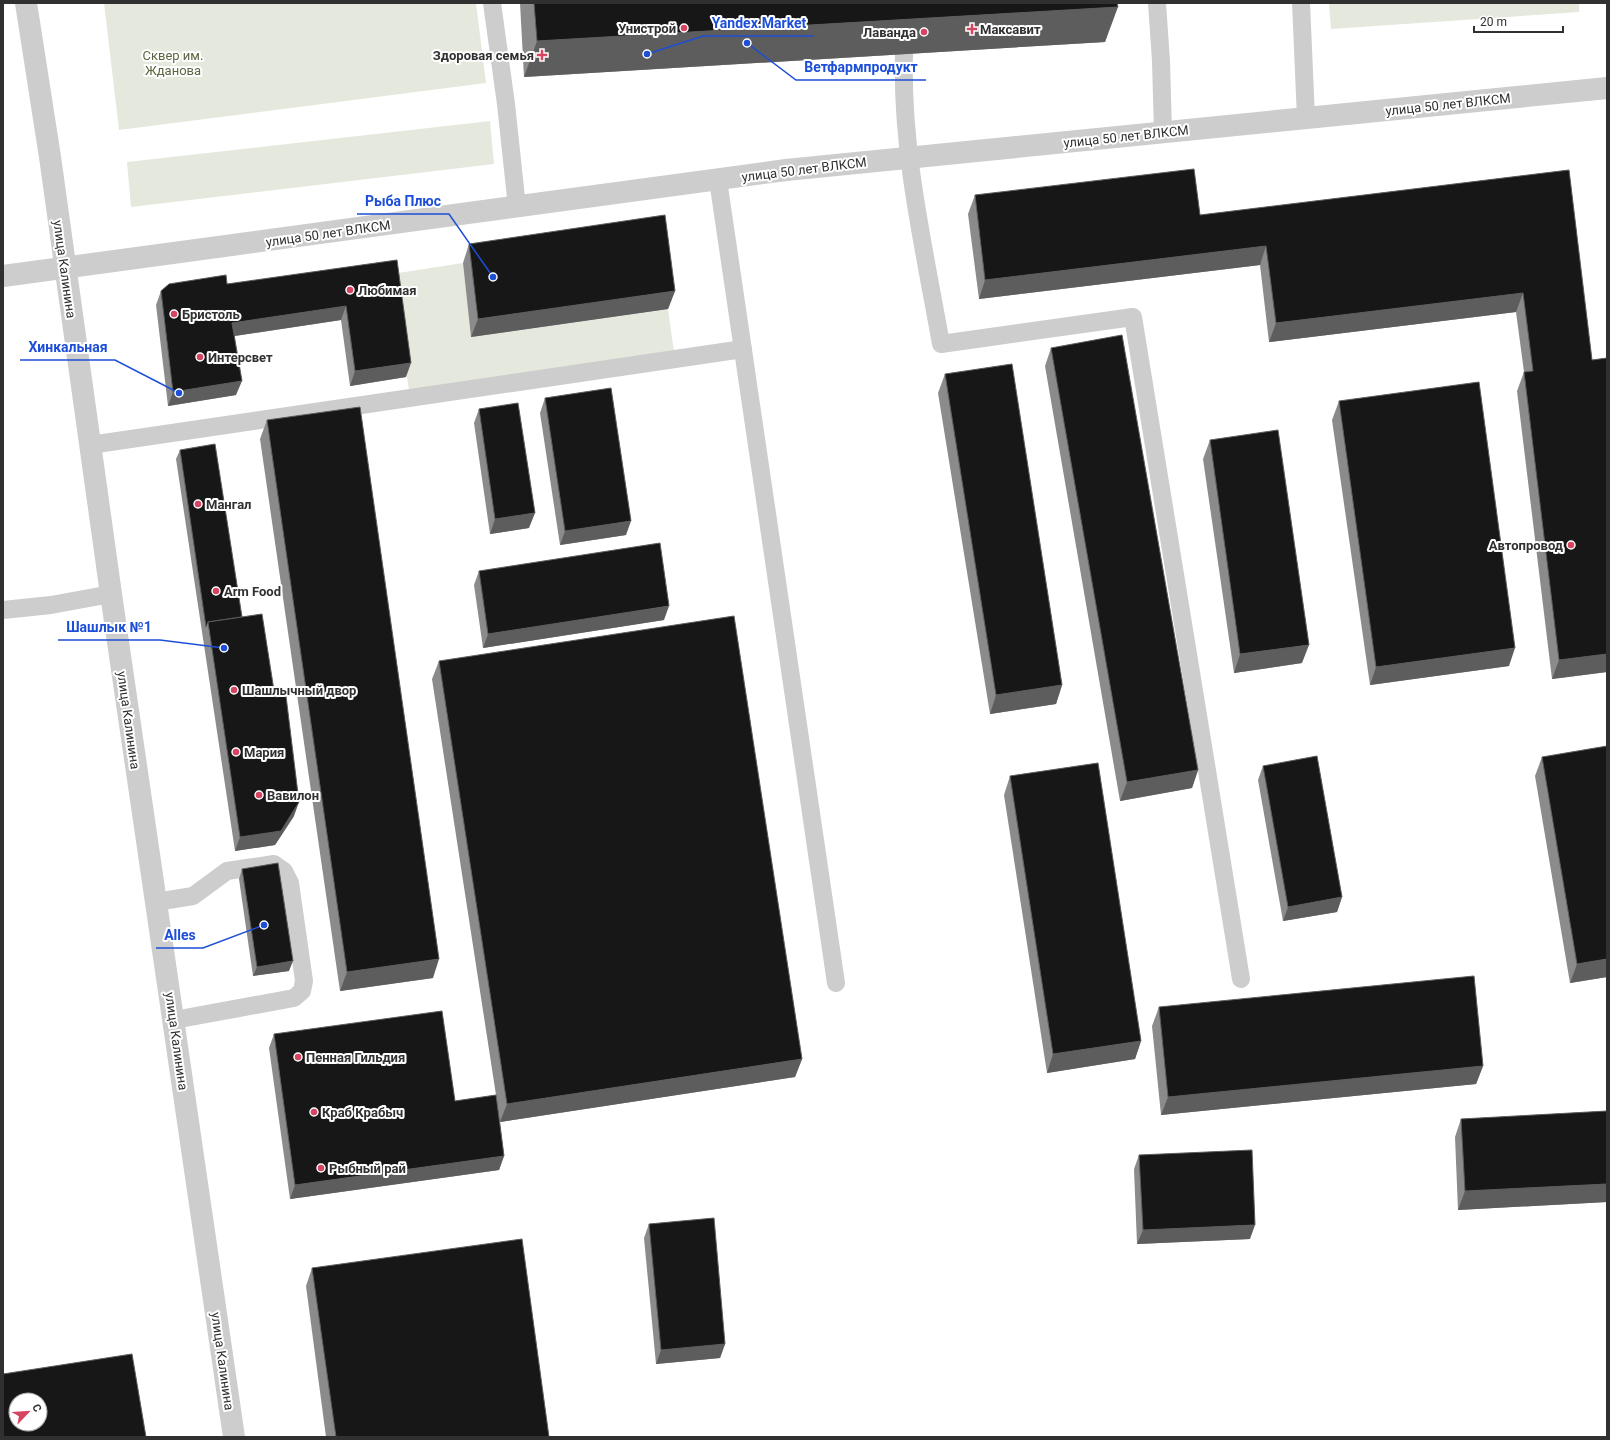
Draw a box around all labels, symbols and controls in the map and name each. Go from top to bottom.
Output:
scale bar [1474,8,1563,34]
callout: Yandex.Market [703,10,814,36]
text: Yandex.Market [712,15,807,31]
text: 20 m [1480,15,1507,29]
place label: Унистрой [618,21,676,36]
place label: Максавит [980,22,1041,37]
marker: Унистрой [679,23,689,33]
marker: Максавит [967,24,977,34]
place label: Лаванда [863,25,916,40]
marker: Лаванда [919,27,929,37]
park label: Сквер им. Жданова [143,48,203,78]
place label: Здоровая семья [433,48,534,63]
marker: Здоровая семья [537,50,547,60]
callout: Ветфармпродукт [796,54,926,80]
text: Ветфармпродукт [804,59,918,75]
street label: улица 50 лет ВЛКСМ [1385,90,1511,119]
street label: улица 50 лет ВЛКСМ [1063,122,1189,151]
street label: улица 50 лет ВЛКСМ [741,154,867,185]
callout: Рыба Плюс [357,188,449,214]
text: Рыба Плюс [365,193,441,209]
street label: улица 50 лет ВЛКСМ [265,217,391,250]
street label: улица Калинина [50,219,79,319]
place label: Любимая [358,283,417,298]
marker: Любимая [345,285,355,295]
place label: Бристоль [182,307,240,322]
marker: Бристоль [169,309,179,319]
callout: Хинкальная [20,334,115,360]
text: Хинкальная [28,339,108,355]
place label: Интерсвет [208,350,273,365]
marker: Интерсвет [195,352,205,362]
place label: Мангал [206,497,251,512]
marker: Мангал [193,499,203,509]
place label: Автопровод [1489,538,1563,553]
marker: Автопровод [1566,540,1576,550]
place label: Arm Food [224,584,281,599]
marker: Arm Food [211,586,221,596]
callout: Шашлык №1 [58,614,160,640]
text: Шашлык №1 [66,619,152,635]
street label: улица Калинина [114,670,143,770]
place label: Шашлычный двор [242,683,356,698]
marker: Шашлычный двор [229,685,239,695]
place label: Мария [244,745,284,760]
marker: Мария [231,747,241,757]
place label: Вавилон [267,788,319,803]
marker: Вавилон [254,790,264,800]
callout: Alles [156,922,203,948]
text: Alles [164,927,196,943]
street label: улица Калинина [162,991,191,1091]
place label: Пенная Гильдия [306,1050,405,1065]
marker: Пенная Гильдия [293,1052,303,1062]
place label: Краб Крабыч [322,1105,403,1120]
marker: Краб Крабыч [309,1107,319,1117]
place label: Рыбный рай [329,1161,406,1176]
marker: Рыбный рай [316,1163,326,1173]
street label: улица Калинина [208,1311,237,1411]
north arrow [8,1392,48,1432]
text: С [29,1402,44,1414]

